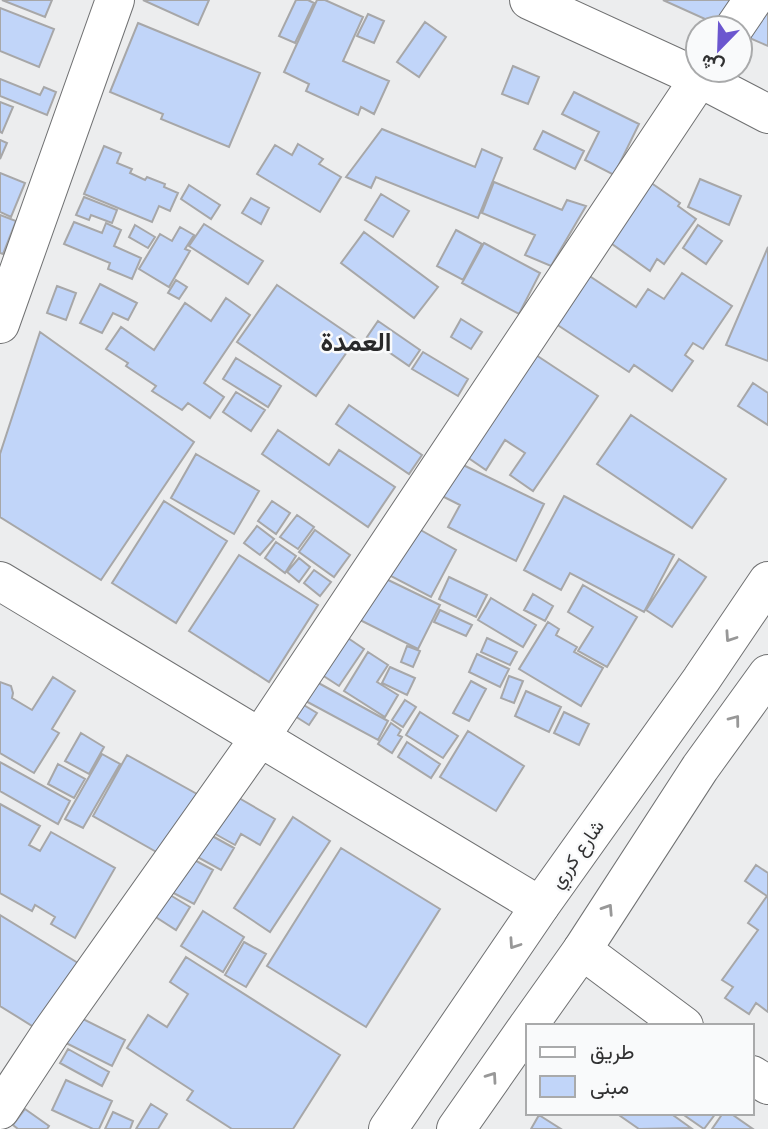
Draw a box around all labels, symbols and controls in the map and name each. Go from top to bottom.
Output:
north arrow [684,14,754,84]
text: ش [697,49,728,79]
district label: العمدة [320,326,392,358]
one-way arrow [725,630,738,643]
one-way arrow [727,715,740,728]
street label: شارع كرري [545,815,612,895]
one-way arrow [600,903,613,916]
one-way arrow [510,936,522,949]
legend [526,1024,754,1115]
text: طريق [590,1039,635,1065]
one-way arrow [484,1072,496,1085]
text: مبنى [590,1074,629,1099]

